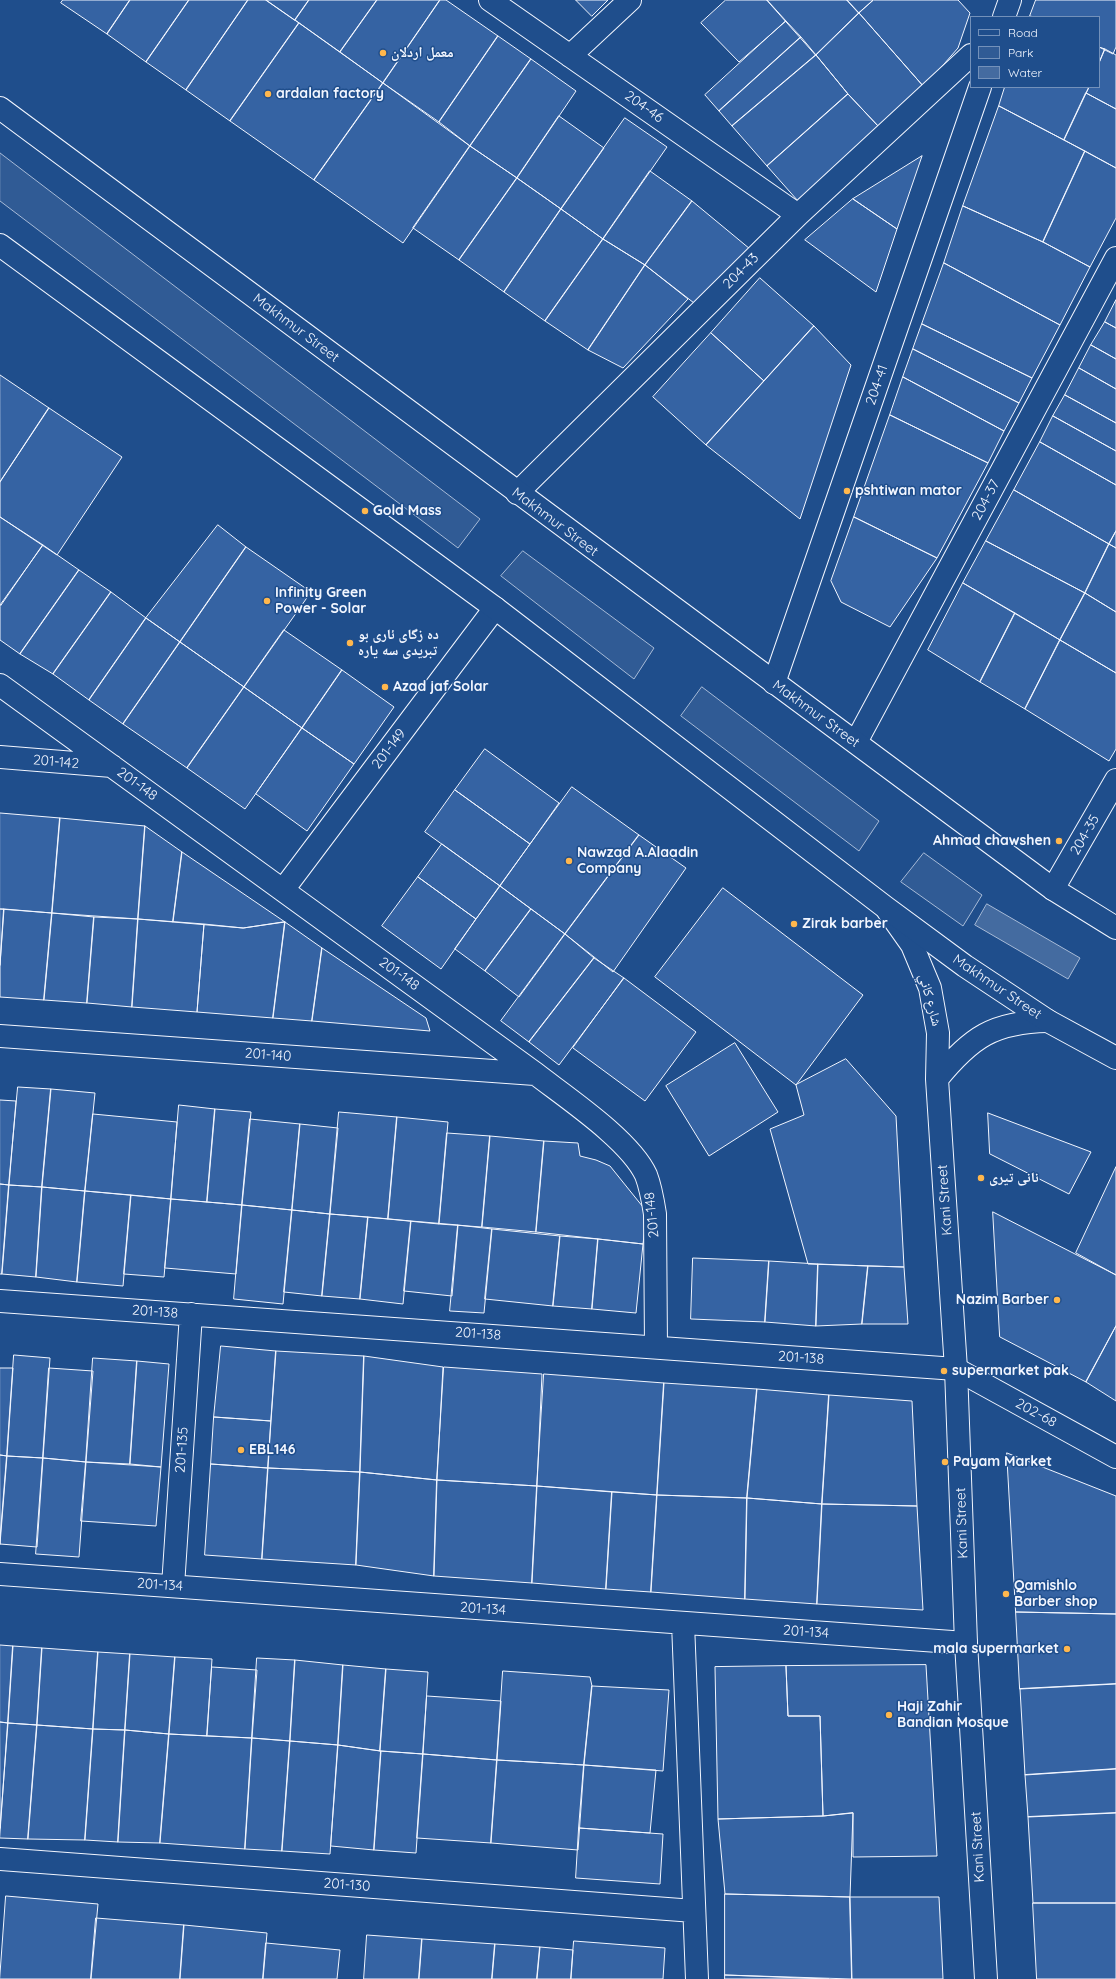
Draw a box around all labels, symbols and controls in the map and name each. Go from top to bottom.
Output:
legend [970,16,1100,88]
text: Road [1008,25,1038,40]
place label: معمل اردلان [391,45,454,61]
text: Park [1008,45,1033,60]
marker: معمل اردلان [378,48,388,58]
text: Water [1008,65,1042,80]
place label: ardalan factory [276,86,384,102]
street label: 204-46 [621,88,667,126]
marker: ardalan factory [263,89,273,99]
street label: 204-43 [720,250,762,292]
street label: Makhmur Street [250,290,342,366]
street label: 204-41 [862,363,892,407]
street label: 204-37 [968,477,1004,523]
place label: pshtiwan mator [855,483,962,499]
street label: Makhmur Street [509,484,601,560]
marker: pshtiwan mator [842,486,852,496]
place label: Gold Mass [373,503,442,519]
marker: Gold Mass [360,506,370,516]
place label: Infinity Green Power - Solar [275,585,367,618]
marker: Infinity Green Power - Solar [262,596,272,606]
place label: ده زگاى ئاری بو تبریدی سە یارە [358,627,439,660]
marker: ده زگاى ئاری بو تبریدی سە یارە [345,638,355,648]
street label: Makhmur Street [769,677,863,751]
place label: Azad jaf Solar [393,679,489,695]
marker: Azad jaf Solar [380,682,390,692]
street label: 201-149 [368,726,410,772]
street label: 201-142 [32,752,80,772]
street label: 201-148 [113,764,161,804]
street label: 204-35 [1067,812,1103,858]
place label: Ahmad chawshen [933,833,1051,849]
marker: Ahmad chawshen [1054,836,1064,846]
place label: Nawzad A.Alaadin Company [577,845,698,878]
marker: Nawzad A.Alaadin Company [564,856,574,866]
place label: Zirak barber [802,916,888,932]
marker: Zirak barber [789,919,799,929]
street label: Makhmur Street [949,951,1045,1023]
street label: 201-148 [375,954,423,994]
street label: شارع كاني [915,972,945,1028]
street label: 201-140 [244,1045,292,1065]
street label: Kani Street [934,1164,956,1236]
place label: نانی تیری [989,1170,1039,1186]
marker: نانی تیری [976,1173,986,1183]
street label: 201-148 [641,1191,663,1239]
place label: Nazim Barber [956,1292,1049,1308]
marker: Nazim Barber [1052,1295,1062,1305]
street label: 201-138 [131,1302,179,1322]
street label: 201-138 [454,1324,502,1344]
street label: 201-138 [777,1348,825,1368]
place label: supermarket pak [952,1363,1069,1379]
marker: supermarket pak [939,1366,949,1376]
street label: 202-68 [1013,1395,1059,1431]
street label: 201-135 [172,1426,192,1474]
place label: EBL146 [249,1442,295,1458]
marker: EBL146 [236,1445,246,1455]
place label: Payam Market [953,1454,1052,1470]
marker: Payam Market [940,1457,950,1467]
street label: Kani Street [952,1487,972,1559]
street label: 201-134 [136,1575,184,1595]
place label: Qamishlo Barber shop [1014,1578,1098,1610]
marker: Qamishlo Barber shop [1001,1589,1011,1599]
street label: 201-134 [459,1599,507,1619]
street label: 201-134 [782,1622,830,1642]
place label: mala supermarket [933,1641,1059,1657]
marker: mala supermarket [1062,1644,1072,1654]
place label: Haji Zahir Bandian Mosque [897,1699,1009,1732]
marker: Haji Zahir Bandian Mosque [884,1710,894,1720]
street label: Kani Street [968,1811,988,1883]
street label: 201-130 [323,1875,371,1895]

